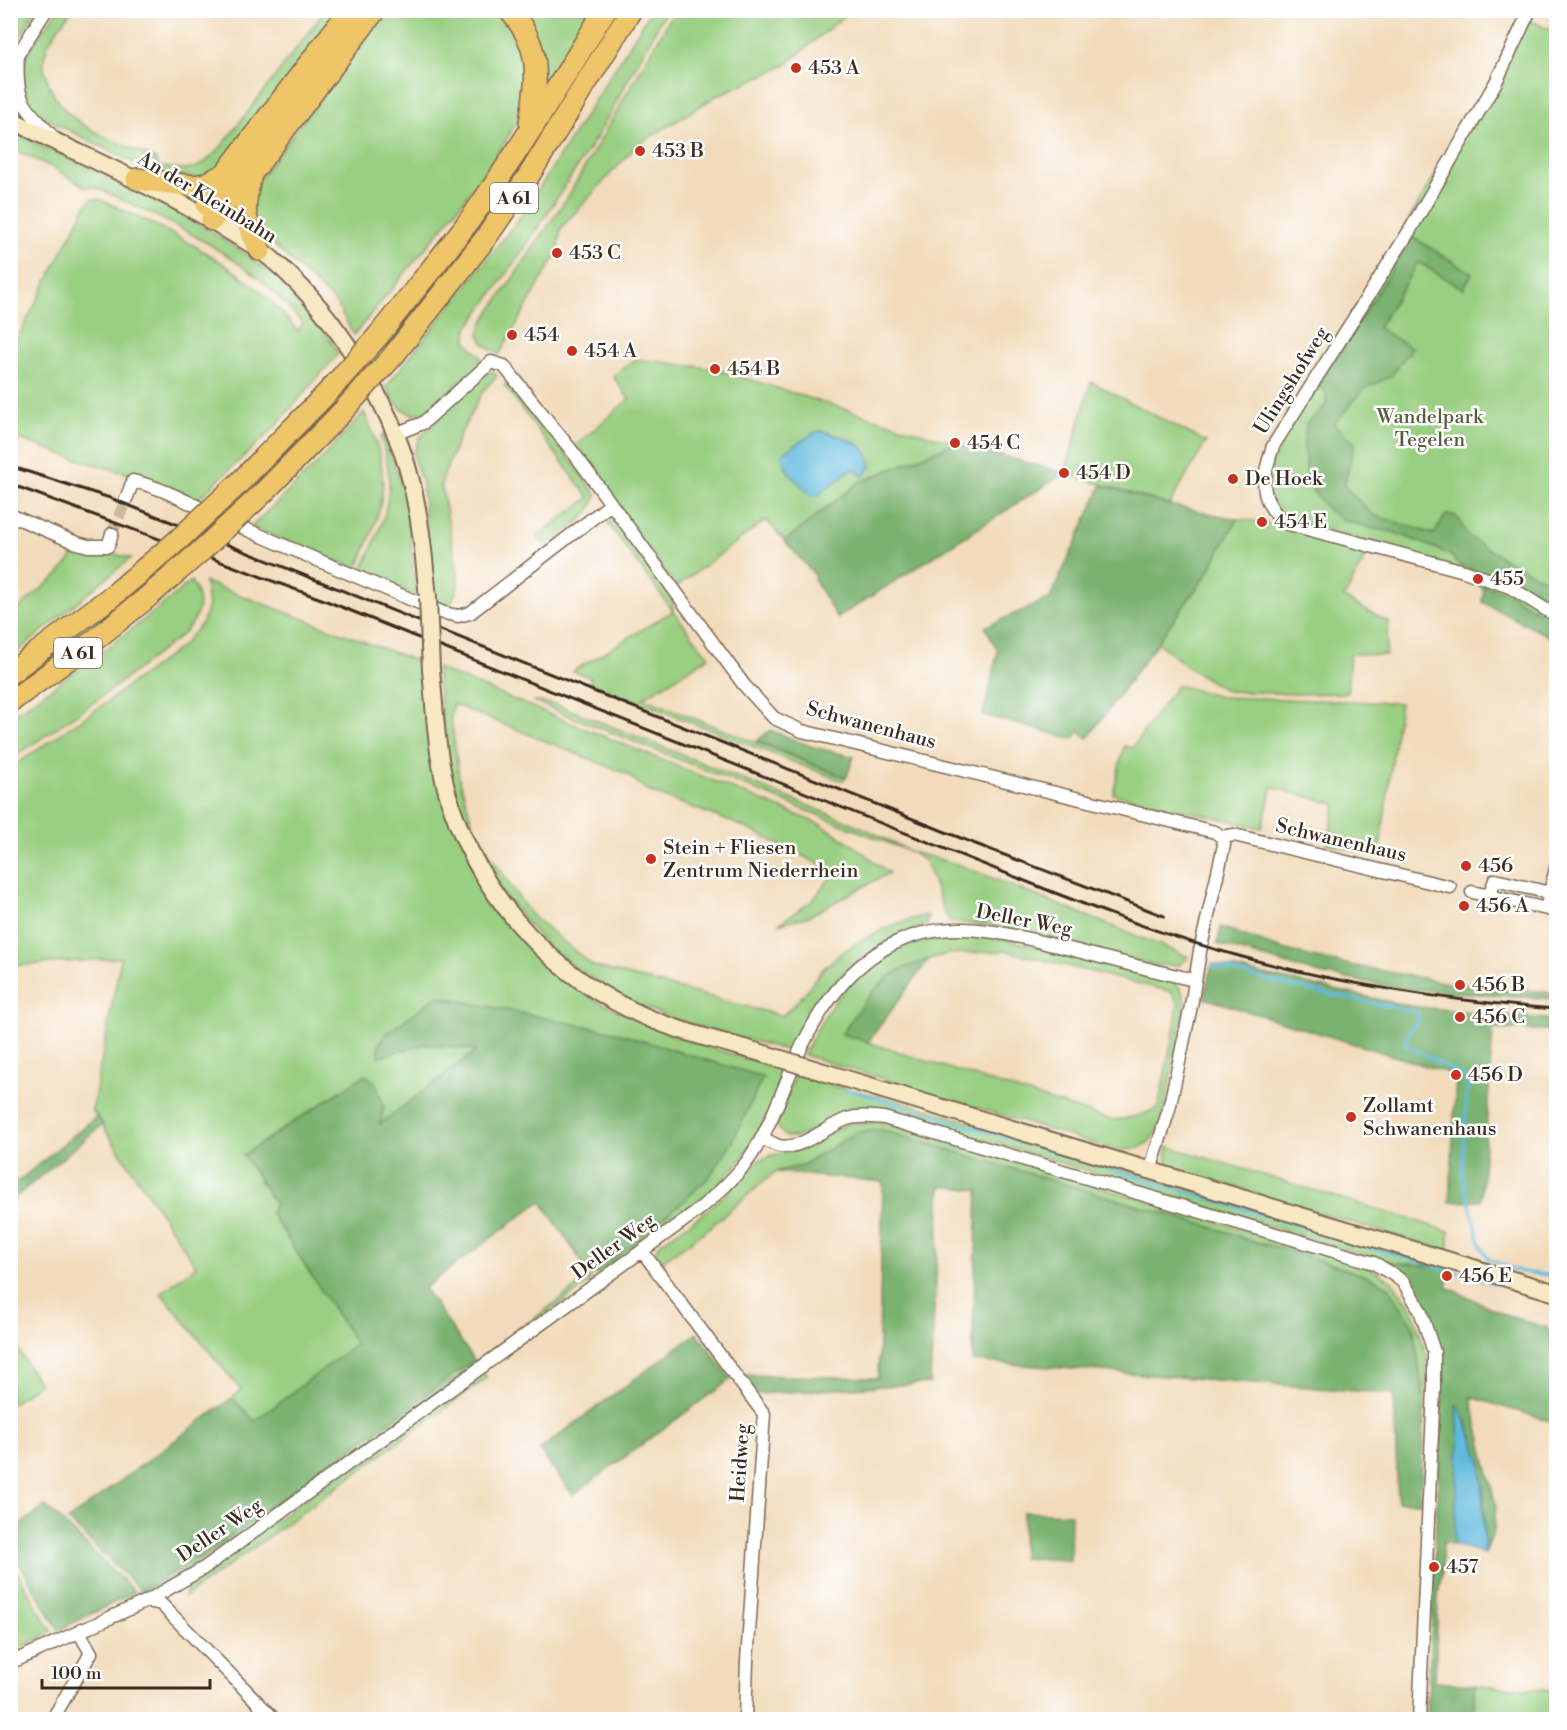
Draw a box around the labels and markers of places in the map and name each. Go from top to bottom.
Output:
place label: 453 A [808,56,861,81]
marker: 453 A [789,61,803,75]
place label: 453 B [652,139,704,164]
marker: 453 B [633,144,647,158]
place label: 453 C [569,241,621,266]
marker: 453 C [550,246,564,260]
place label: 454 [524,323,559,348]
marker: 454 [505,328,519,342]
place label: 454 A [584,339,638,364]
marker: 454 A [565,344,579,358]
place label: 454 B [727,357,780,382]
marker: 454 B [708,362,722,376]
place label: 454 C [967,431,1020,456]
marker: 454 C [948,436,962,450]
place label: 454 D [1076,461,1131,486]
marker: 454 D [1057,466,1071,480]
place label: De Hoek [1245,467,1324,492]
marker: De Hoek [1226,472,1240,486]
place label: 454 E [1274,510,1327,535]
marker: 454 E [1255,515,1269,529]
place label: 455 [1490,567,1524,592]
marker: 455 [1471,572,1485,586]
place label: Stein + Fliesen Zentrum Niederrhein [663,836,858,884]
marker: Stein + Fliesen Zentrum Niederrhein [644,852,658,866]
place label: 456 [1478,854,1513,879]
marker: 456 [1459,859,1473,873]
place label: 456 A [1476,894,1530,919]
marker: 456 A [1457,899,1471,913]
place label: 456 B [1472,973,1525,998]
marker: 456 B [1453,978,1467,992]
place label: 456 C [1472,1005,1525,1030]
marker: 456 C [1453,1010,1467,1024]
place label: 456 D [1468,1063,1523,1088]
marker: 456 D [1449,1068,1463,1082]
place label: Zollamt Schwanenhaus [1363,1094,1496,1142]
marker: Zollamt Schwanenhaus [1344,1110,1358,1124]
place label: 456 E [1459,1264,1512,1289]
marker: 456 E [1440,1269,1454,1283]
place label: 457 [1446,1555,1478,1580]
marker: 457 [1427,1560,1441,1574]

